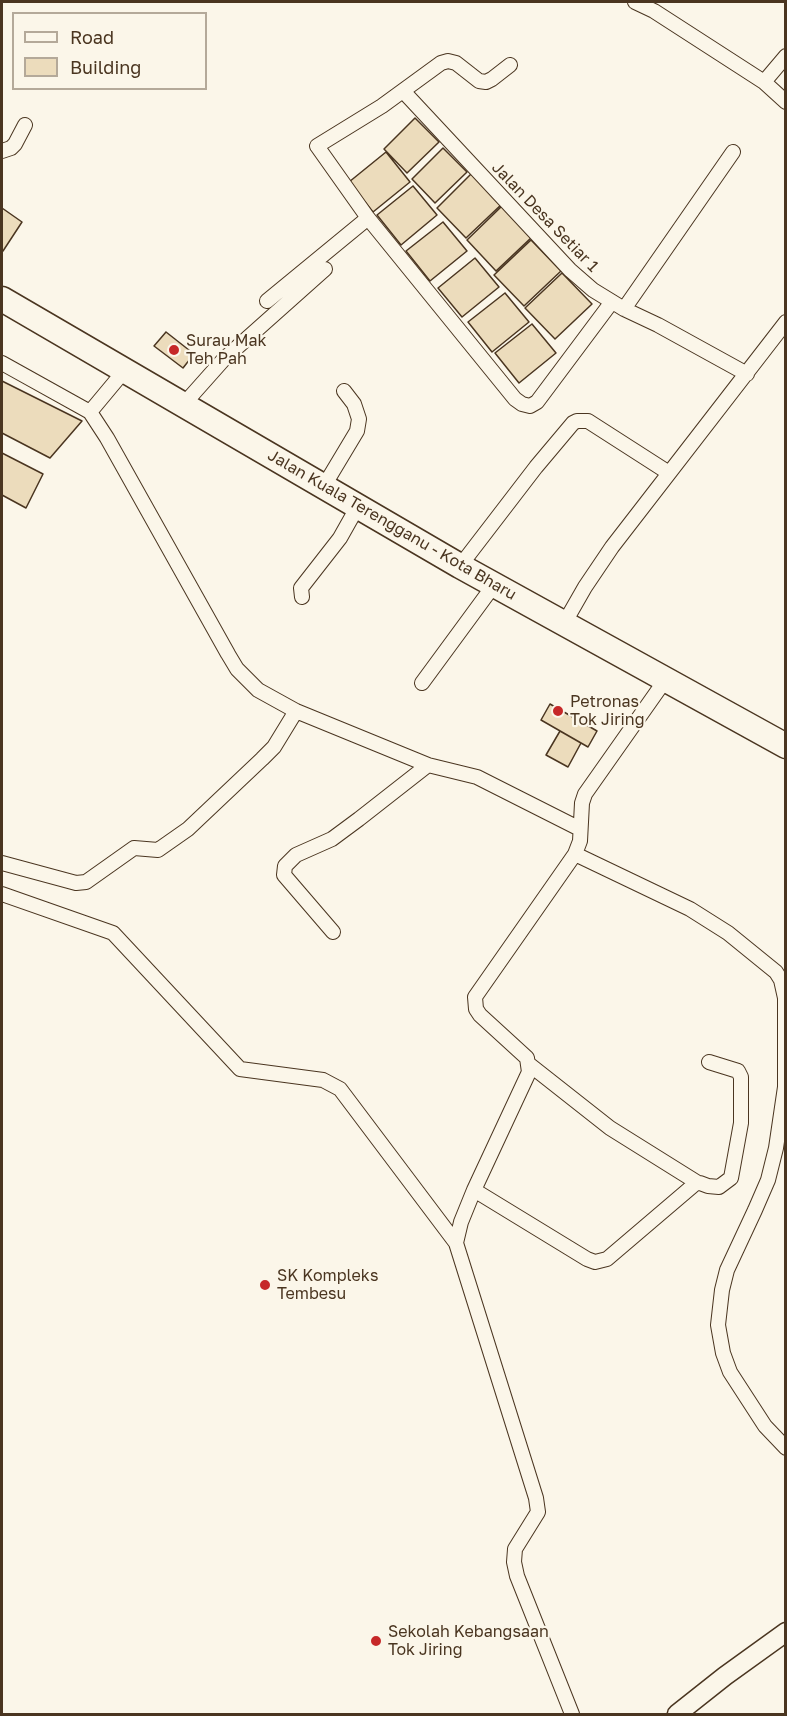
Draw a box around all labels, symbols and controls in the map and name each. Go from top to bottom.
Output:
legend [12,12,207,90]
text: Road [70,26,114,48]
text: Building [70,56,141,78]
street label: Jalan Desa Setiar 1 [488,158,602,276]
place label: Surau Mak Teh Pah [186,331,267,369]
marker: Surau Mak Teh Pah [167,343,181,357]
street label: Jalan Kuala Terengganu - Kota Bharu [264,446,520,604]
place label: Petronas Tok Jiring [570,692,644,730]
marker: Petronas Tok Jiring [551,704,565,718]
place label: SK Kompleks Tembesu [277,1266,378,1304]
marker: SK Kompleks Tembesu [258,1278,272,1292]
place label: Sekolah Kebangsaan Tok Jiring [388,1622,549,1660]
marker: Sekolah Kebangsaan Tok Jiring [369,1634,383,1648]

